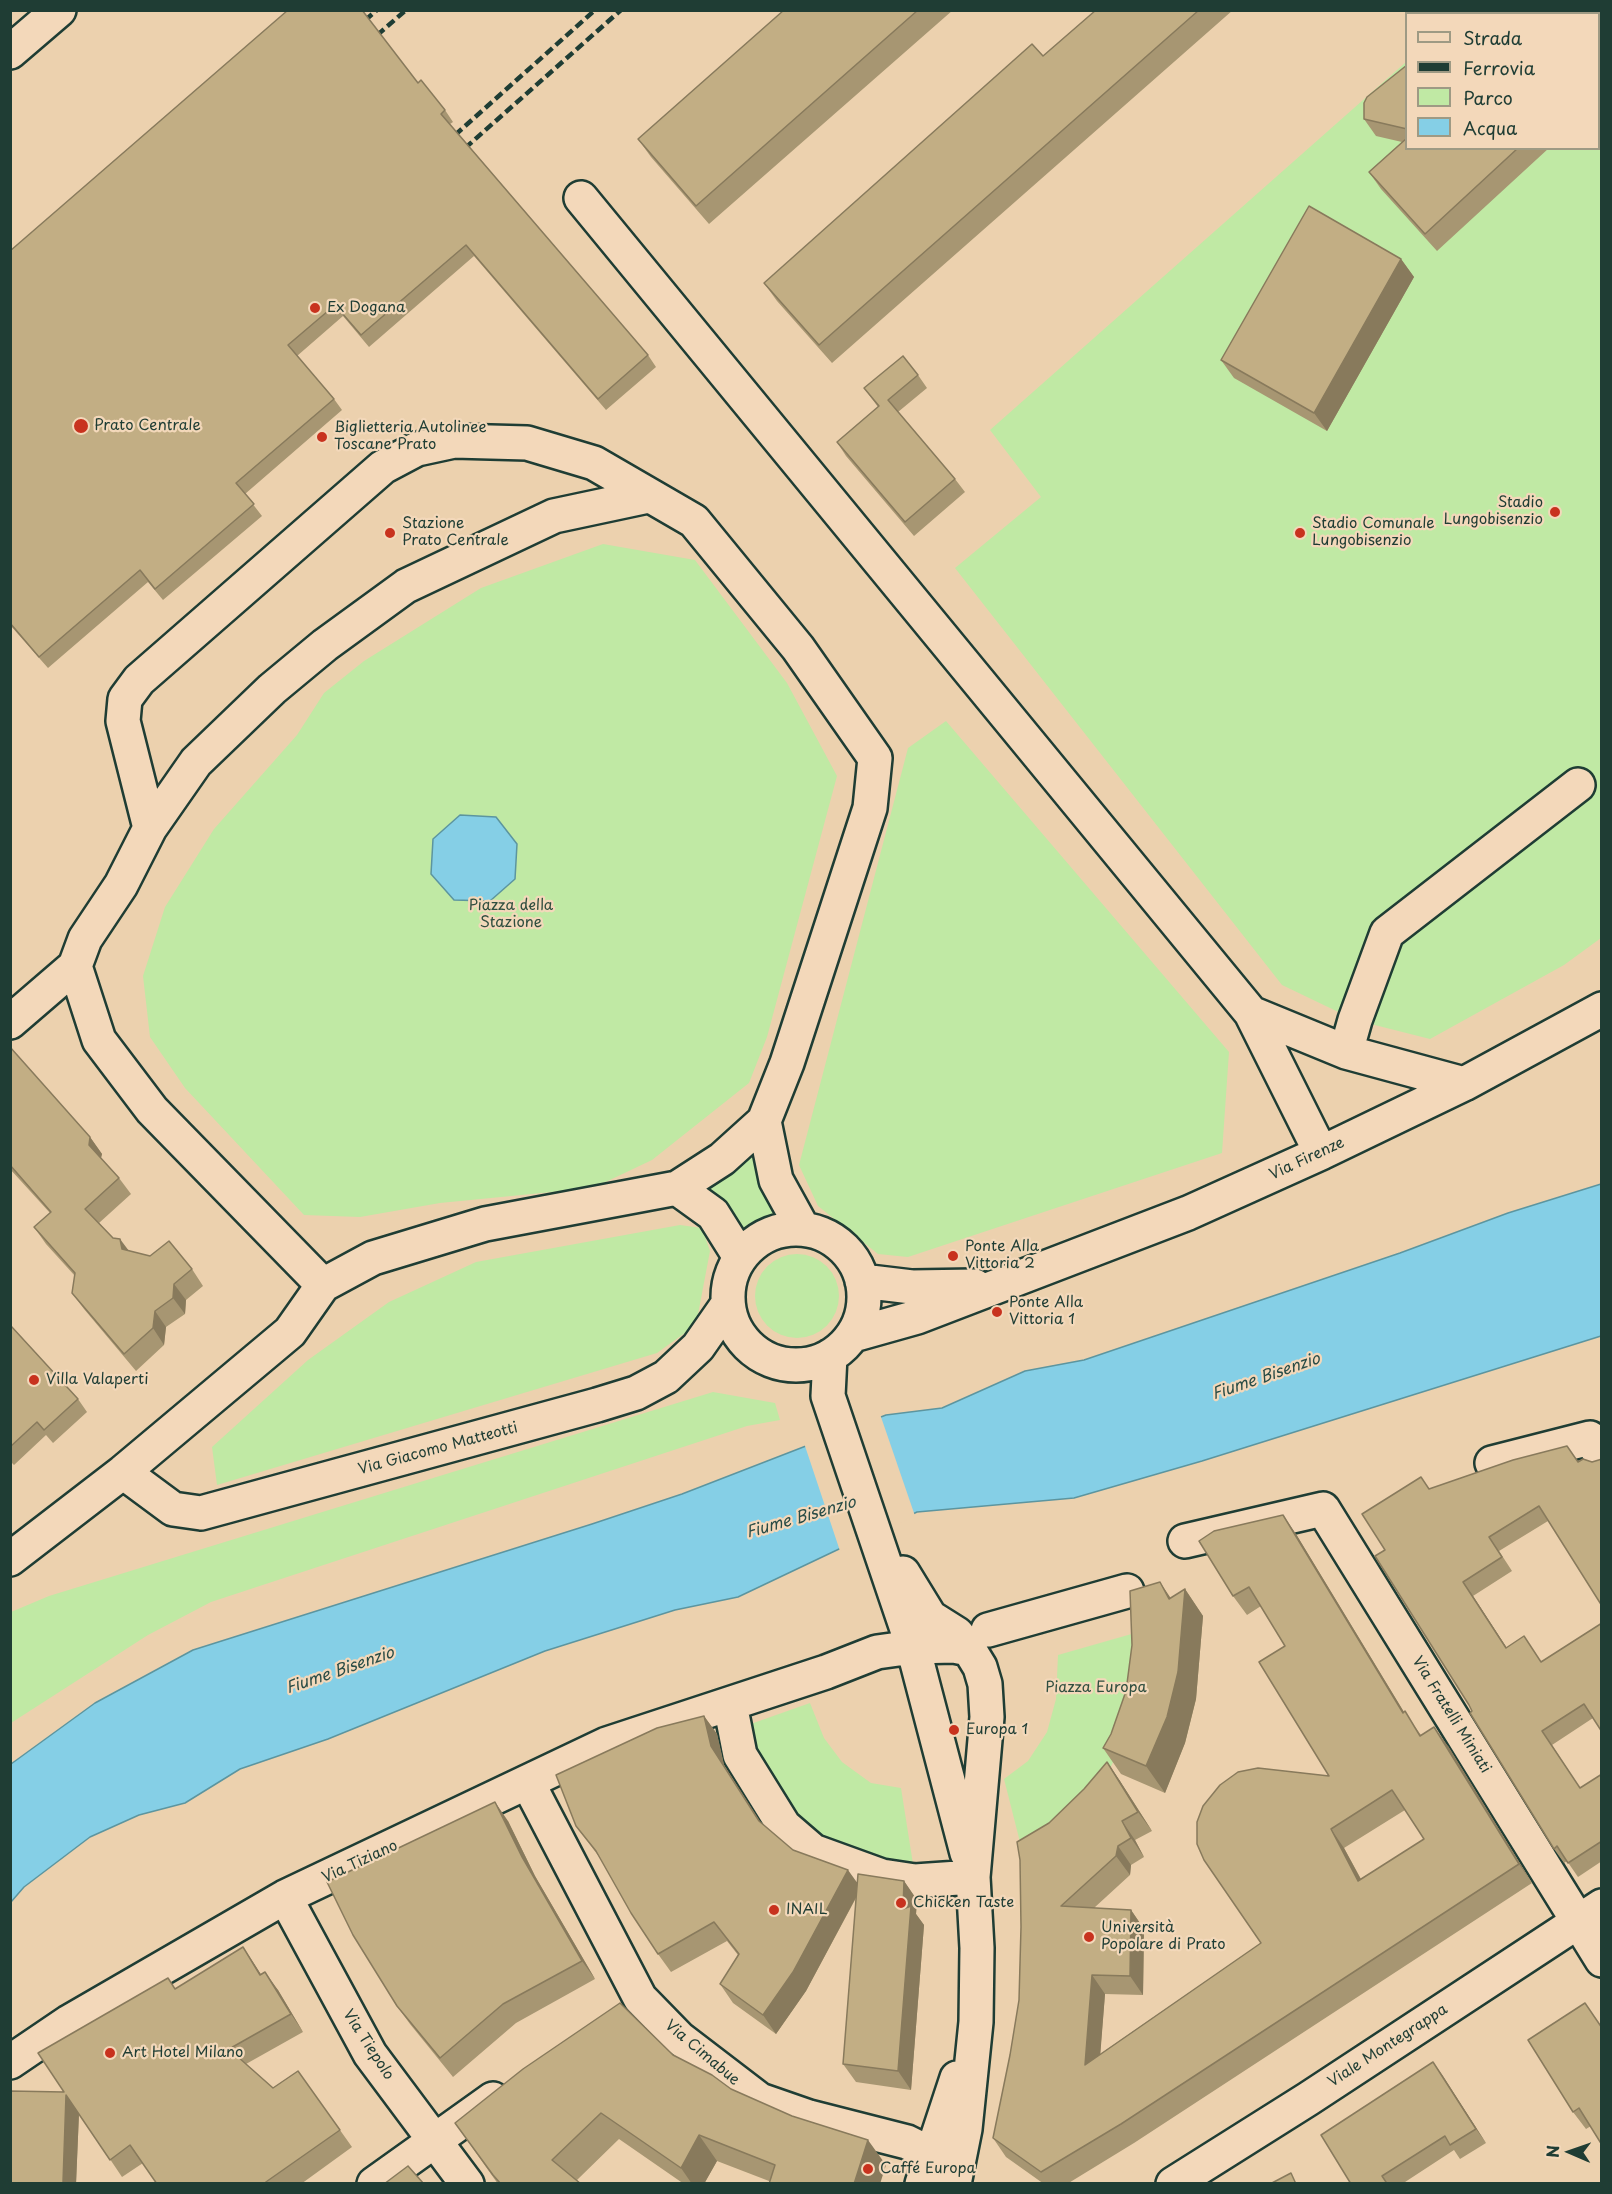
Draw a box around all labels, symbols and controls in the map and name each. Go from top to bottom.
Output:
legend [1405,12,1600,150]
text: Strada [1463,24,1522,51]
text: Ferrovia [1463,54,1535,81]
text: Parco [1463,84,1513,111]
text: Acqua [1463,114,1517,141]
place label: Ex Dogana [327,299,405,317]
marker: Ex Dogana [308,301,322,315]
marker: Prato Centrale [72,417,90,435]
place label: Prato Centrale [94,417,201,435]
place label: Biglietteria Autolinee Toscane Prato [334,419,487,454]
marker: Biglietteria Autolinee Toscane Prato [315,430,329,444]
place label: Stadio Lungobisenzio [1444,494,1543,529]
marker: Stadio Lungobisenzio [1548,505,1562,519]
place label: Stazione Prato Centrale [402,515,509,550]
place label: Stadio Comunale Lungobisenzio [1312,515,1435,550]
marker: Stazione Prato Centrale [383,526,397,540]
marker: Stadio Comunale Lungobisenzio [1293,526,1307,540]
park label: Piazza della Stazione [469,897,553,932]
street label: Via Firenze [1267,1134,1347,1184]
place label: Ponte Alla Vittoria 2 [965,1238,1039,1273]
marker: Ponte Alla Vittoria 2 [946,1249,960,1263]
place label: Ponte Alla Vittoria 1 [1009,1294,1083,1329]
marker: Ponte Alla Vittoria 1 [990,1305,1004,1319]
water label: Fiume Bisenzio [1209,1349,1323,1405]
place label: Villa Valaperti [46,1371,148,1389]
marker: Villa Valaperti [27,1373,41,1387]
street label: Via Giacomo Matteotti [356,1419,520,1479]
water label: Fiume Bisenzio [744,1493,858,1543]
water label: Fiume Bisenzio [283,1643,397,1699]
street label: Via Fratelli Miniati [1408,1653,1494,1777]
park label: Piazza Europa [1045,1679,1147,1697]
place label: Europa 1 [966,1721,1028,1739]
marker: Europa 1 [947,1723,961,1737]
street label: Via Tiziano [319,1837,401,1887]
place label: Chicken Taste [913,1894,1014,1912]
marker: Chicken Taste [894,1896,908,1910]
place label: INAIL [786,1901,827,1919]
marker: INAIL [767,1903,781,1917]
place label: Università Popolare di Prato [1101,1919,1225,1954]
marker: Università Popolare di Prato [1082,1930,1096,1944]
street label: Viale Montegrappa [1325,2001,1451,2091]
street label: Via Tiepolo [339,2006,397,2084]
street label: Via Cimabue [661,2017,743,2089]
place label: Art Hotel Milano [122,2044,243,2062]
marker: Art Hotel Milano [103,2046,117,2060]
north arrow [1540,2122,1600,2182]
text: N [1540,2145,1564,2158]
place label: Caffé Europa [880,2160,976,2178]
marker: Caffé Europa [861,2162,875,2176]

